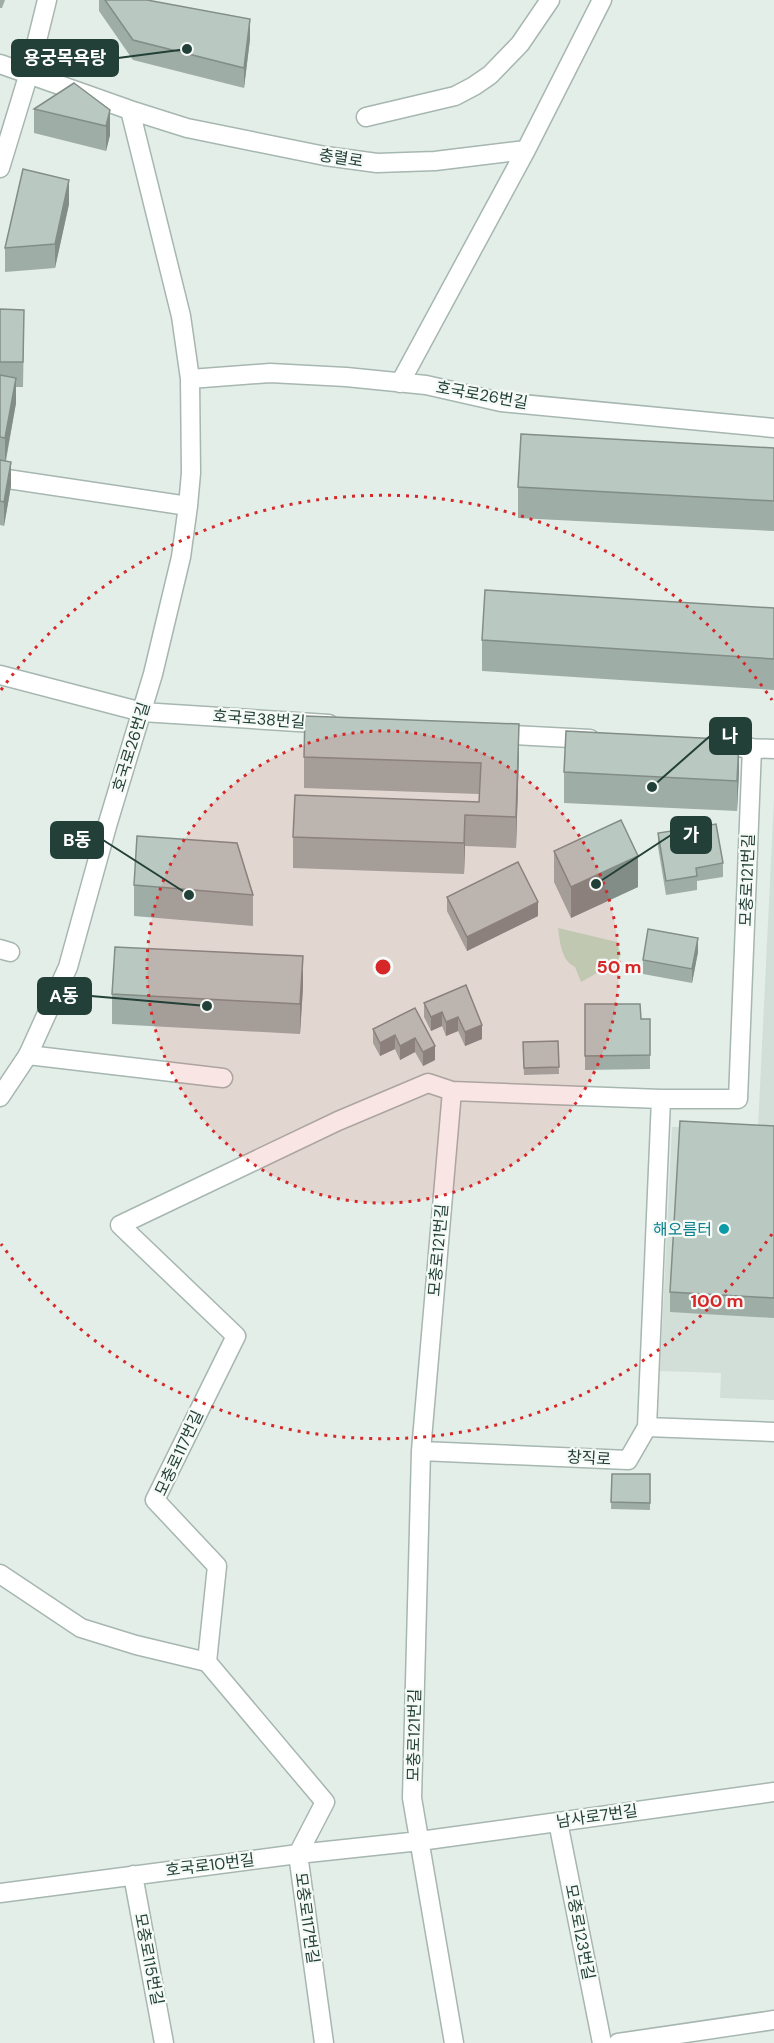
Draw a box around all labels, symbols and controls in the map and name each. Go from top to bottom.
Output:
callout: 용궁목욕탕 [12,40,118,76]
text: 용궁목욕탕 [24,46,107,70]
street label: 충렬로 [318,144,365,172]
street label: 호국로26번길 [434,377,530,413]
street label: 호국로26번길 [107,700,155,794]
street label: 호국로38번길 [212,705,306,733]
callout: 나 [710,718,751,754]
text: 나 [722,724,738,748]
callout: 가 [671,817,711,853]
callout: B동 [51,822,103,858]
text: 가 [683,823,700,847]
text: B동 [63,828,91,852]
street label: 모충로121번길 [735,833,759,927]
text: 50 m [596,955,642,979]
centre of rings [373,957,393,977]
callout: A동 [38,978,91,1014]
text: A동 [49,984,79,1008]
street label: 모충로121번길 [423,1203,453,1297]
place label: 해오름터 [653,1219,712,1240]
marker: 해오름터 [717,1222,731,1236]
text: 100 m [690,1289,744,1313]
street label: 모충로117번길 [150,1407,208,1499]
street label: 창직로 [566,1446,612,1470]
street label: 모충로121번길 [403,1688,425,1782]
street label: 남사로7번길 [555,1800,639,1832]
street label: 호국로10번길 [164,1849,256,1881]
street label: 모충로117번길 [290,1871,324,1965]
street label: 모충로123번길 [560,1882,600,1982]
street label: 모충로115번길 [130,1911,168,2007]

